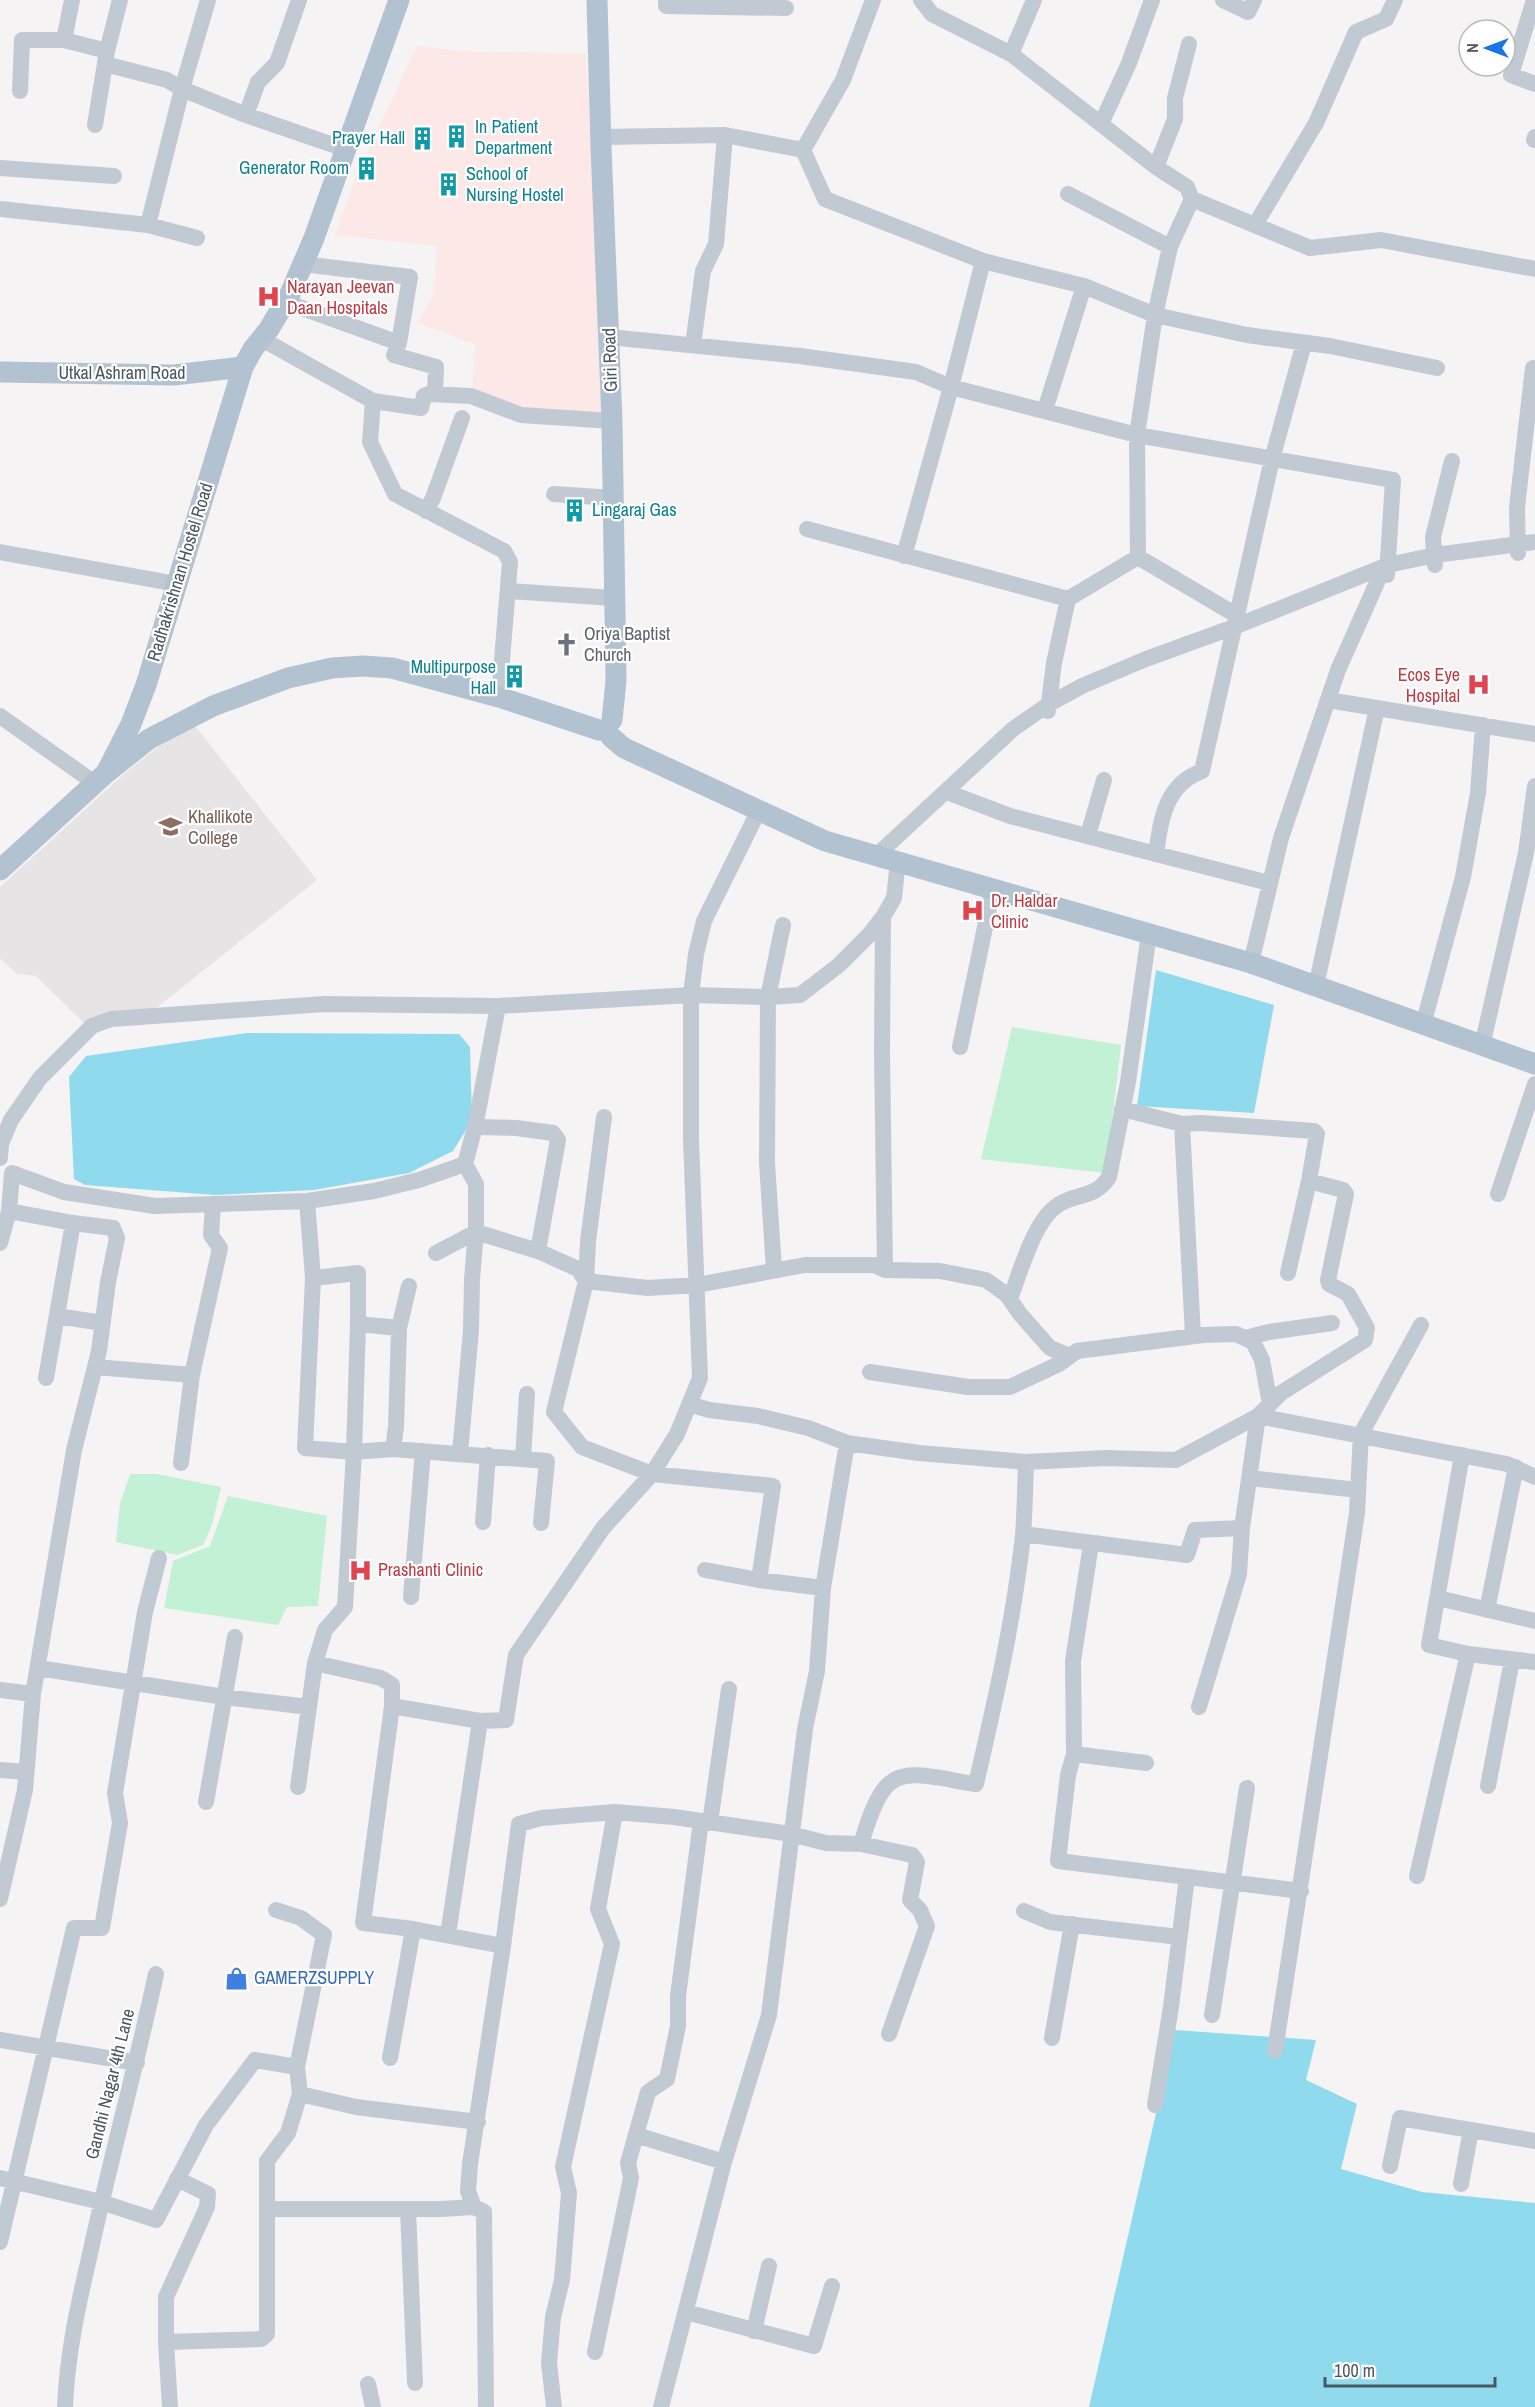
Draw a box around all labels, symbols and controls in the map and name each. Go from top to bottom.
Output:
north arrow [1457,18,1517,78]
text: N [1461,43,1483,53]
place label: In Patient Department [475,114,552,160]
building icon: In Patient Department [444,124,470,150]
place label: Prayer Hall [332,125,405,150]
building icon: Prayer Hall [410,125,436,151]
place label: Generator Room [239,155,349,180]
building icon: Generator Room [354,155,380,181]
place label: School of Nursing Hostel [466,161,564,207]
building icon: School of Nursing Hostel [435,171,461,197]
place label: Narayan Jeevan Daan Hospitals [287,274,394,320]
hospital icon: Narayan Jeevan Daan Hospitals [256,284,282,310]
street label: Giri Road [596,328,623,392]
street label: Utkal Ashram Road [58,360,186,385]
street label: Radhakrishnan Hostel Road [140,480,219,664]
building icon: Lingaraj Gas [561,497,587,523]
place label: Lingaraj Gas [592,497,677,522]
place label: Oriya Baptist Church [584,621,670,667]
church icon: Oriya Baptist Church [553,631,579,657]
place label: Multipurpose Hall [411,654,496,700]
place label: Ecos Eye Hospital [1398,662,1460,708]
building icon: Multipurpose Hall [501,664,527,690]
hospital icon: Ecos Eye Hospital [1465,672,1491,698]
place label: Khallikote College [188,804,253,850]
school or university icon: Khallikote College [157,814,183,840]
place label: Dr. Haldar Clinic [991,888,1058,934]
hospital icon: Dr. Haldar Clinic [960,898,986,924]
hospital icon: Prashanti Clinic [347,1557,373,1583]
place label: Prashanti Clinic [378,1557,483,1582]
shop icon: GAMERZSUPPLY [223,1965,249,1991]
place label: GAMERZSUPPLY [254,1965,374,1990]
street label: Gandhi Nagar 4th Lane [79,2006,140,2162]
scale bar [1325,2350,1494,2388]
text: 100 m [1334,2358,1375,2383]

